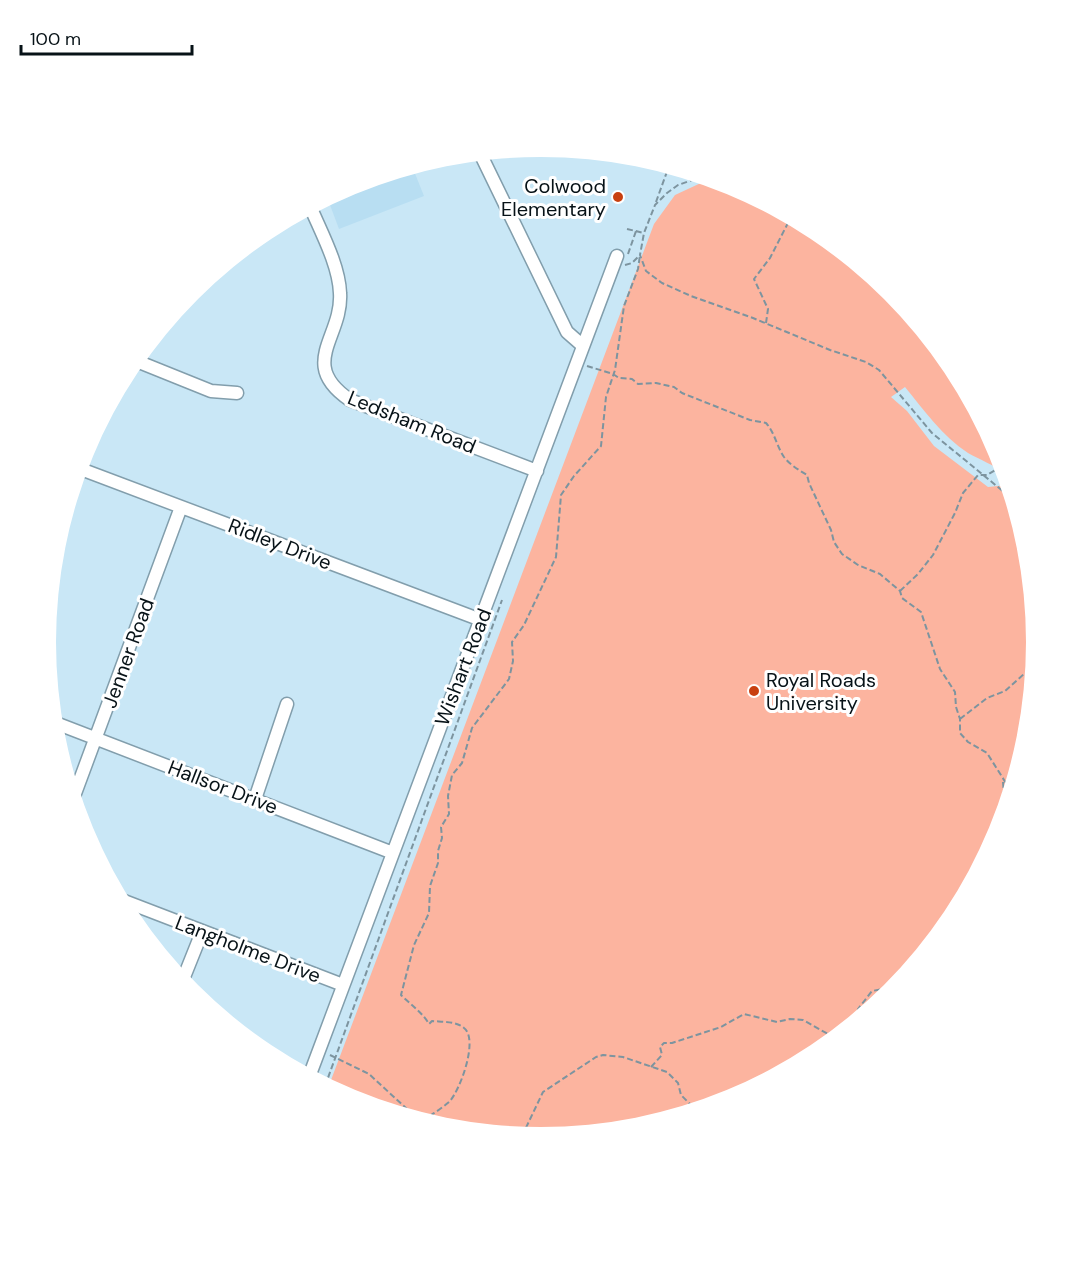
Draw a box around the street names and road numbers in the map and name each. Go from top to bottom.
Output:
street label: Ledsham Road [344,384,480,460]
street label: Ridley Drive [225,512,335,576]
street label: Jenner Road [96,595,160,711]
street label: Wishart Road [429,605,497,729]
street label: Hallsor Drive [164,754,282,820]
street label: Langholme Drive [172,909,324,989]

